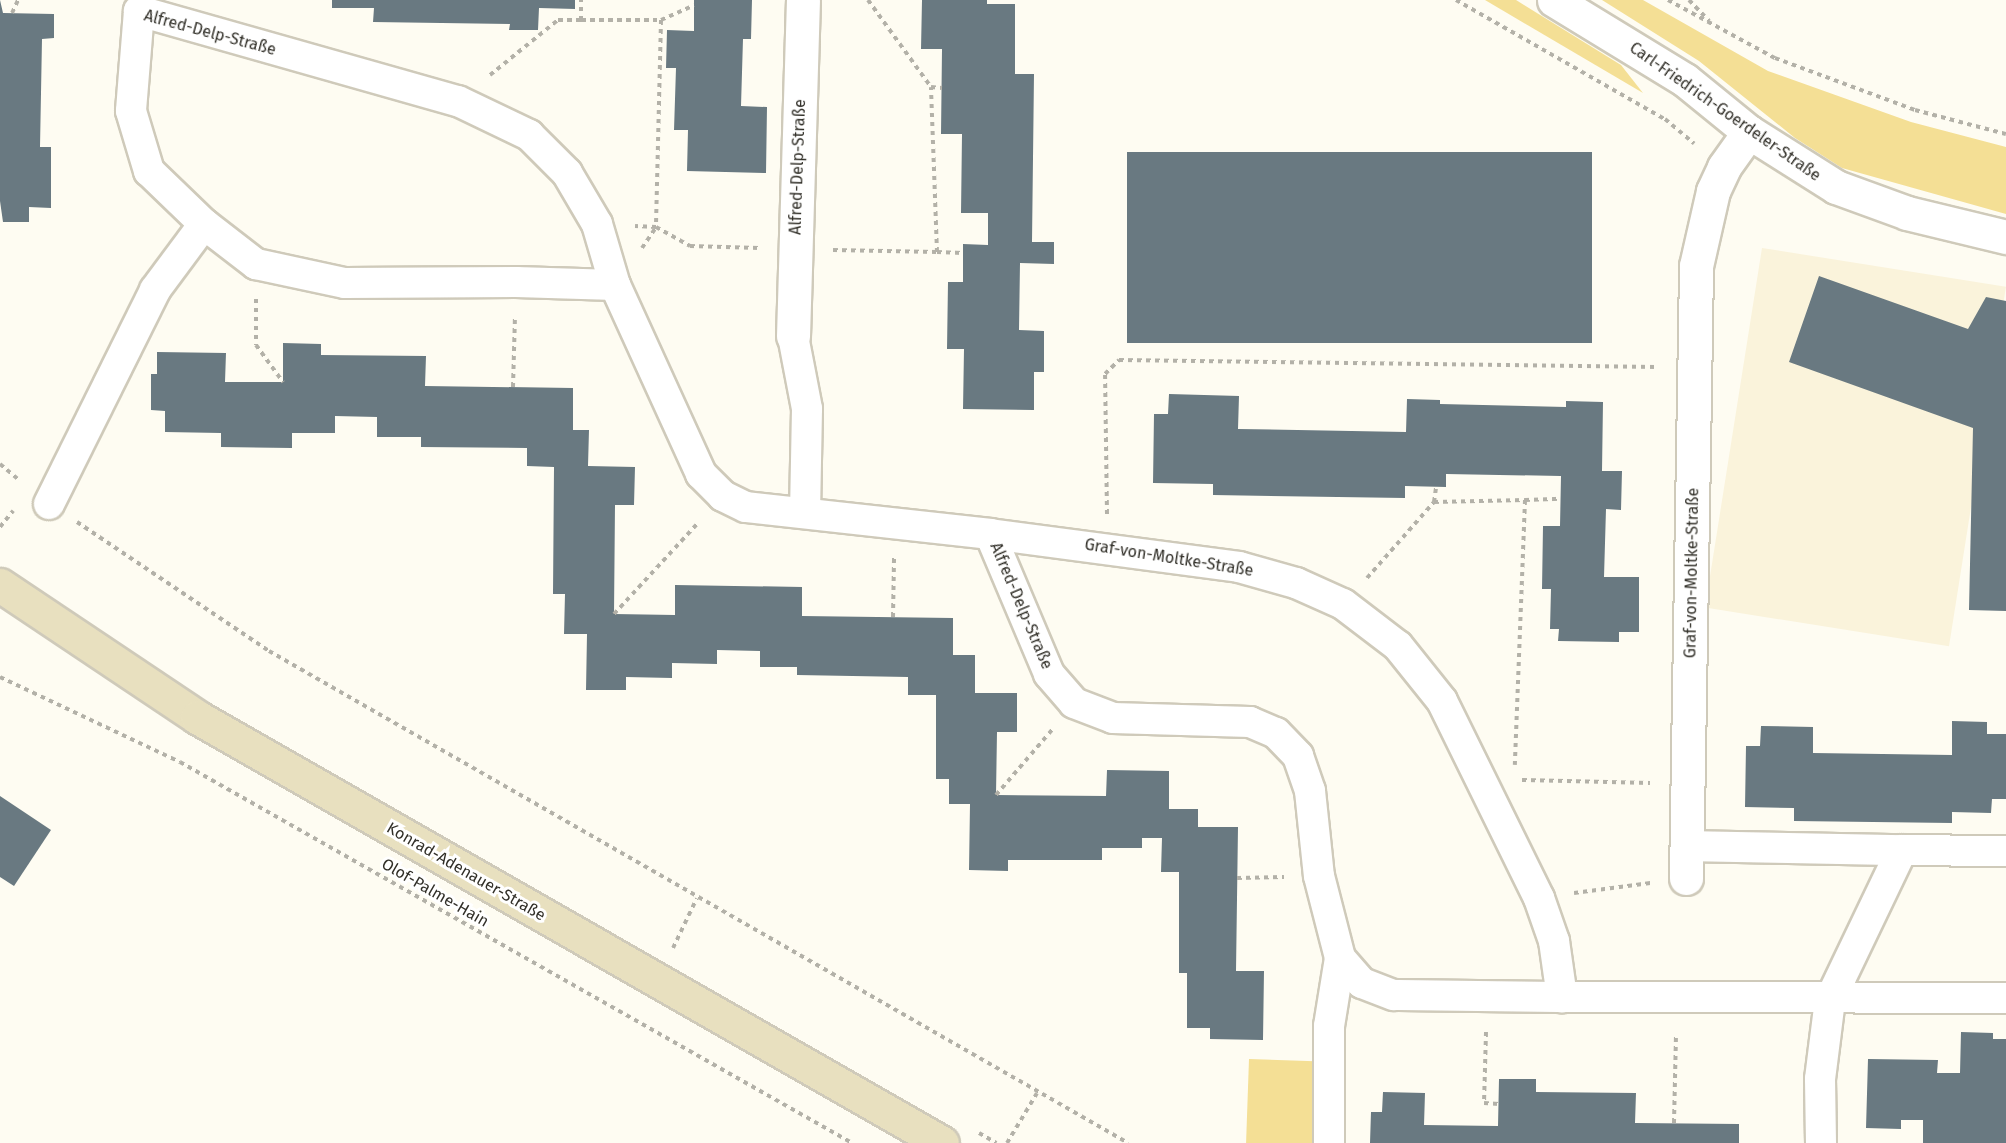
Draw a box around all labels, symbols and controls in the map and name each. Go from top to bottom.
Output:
street label: Alfred-Delp-Straße [142,6,278,60]
street label: Carl-Friedrich-Goerdeler-Straße [1626,38,1824,186]
street label: Alfred-Delp-Straße [786,99,810,235]
street label: Graf-von-Moltke-Straße [1681,488,1703,658]
street label: Graf-von-Moltke-Straße [1083,535,1255,581]
street label: Alfred-Delp-Straße [986,540,1056,672]
street label: Konrad-Adenauer-Straße [383,819,549,925]
street label: Olof-Palme-Hain [378,855,492,931]

